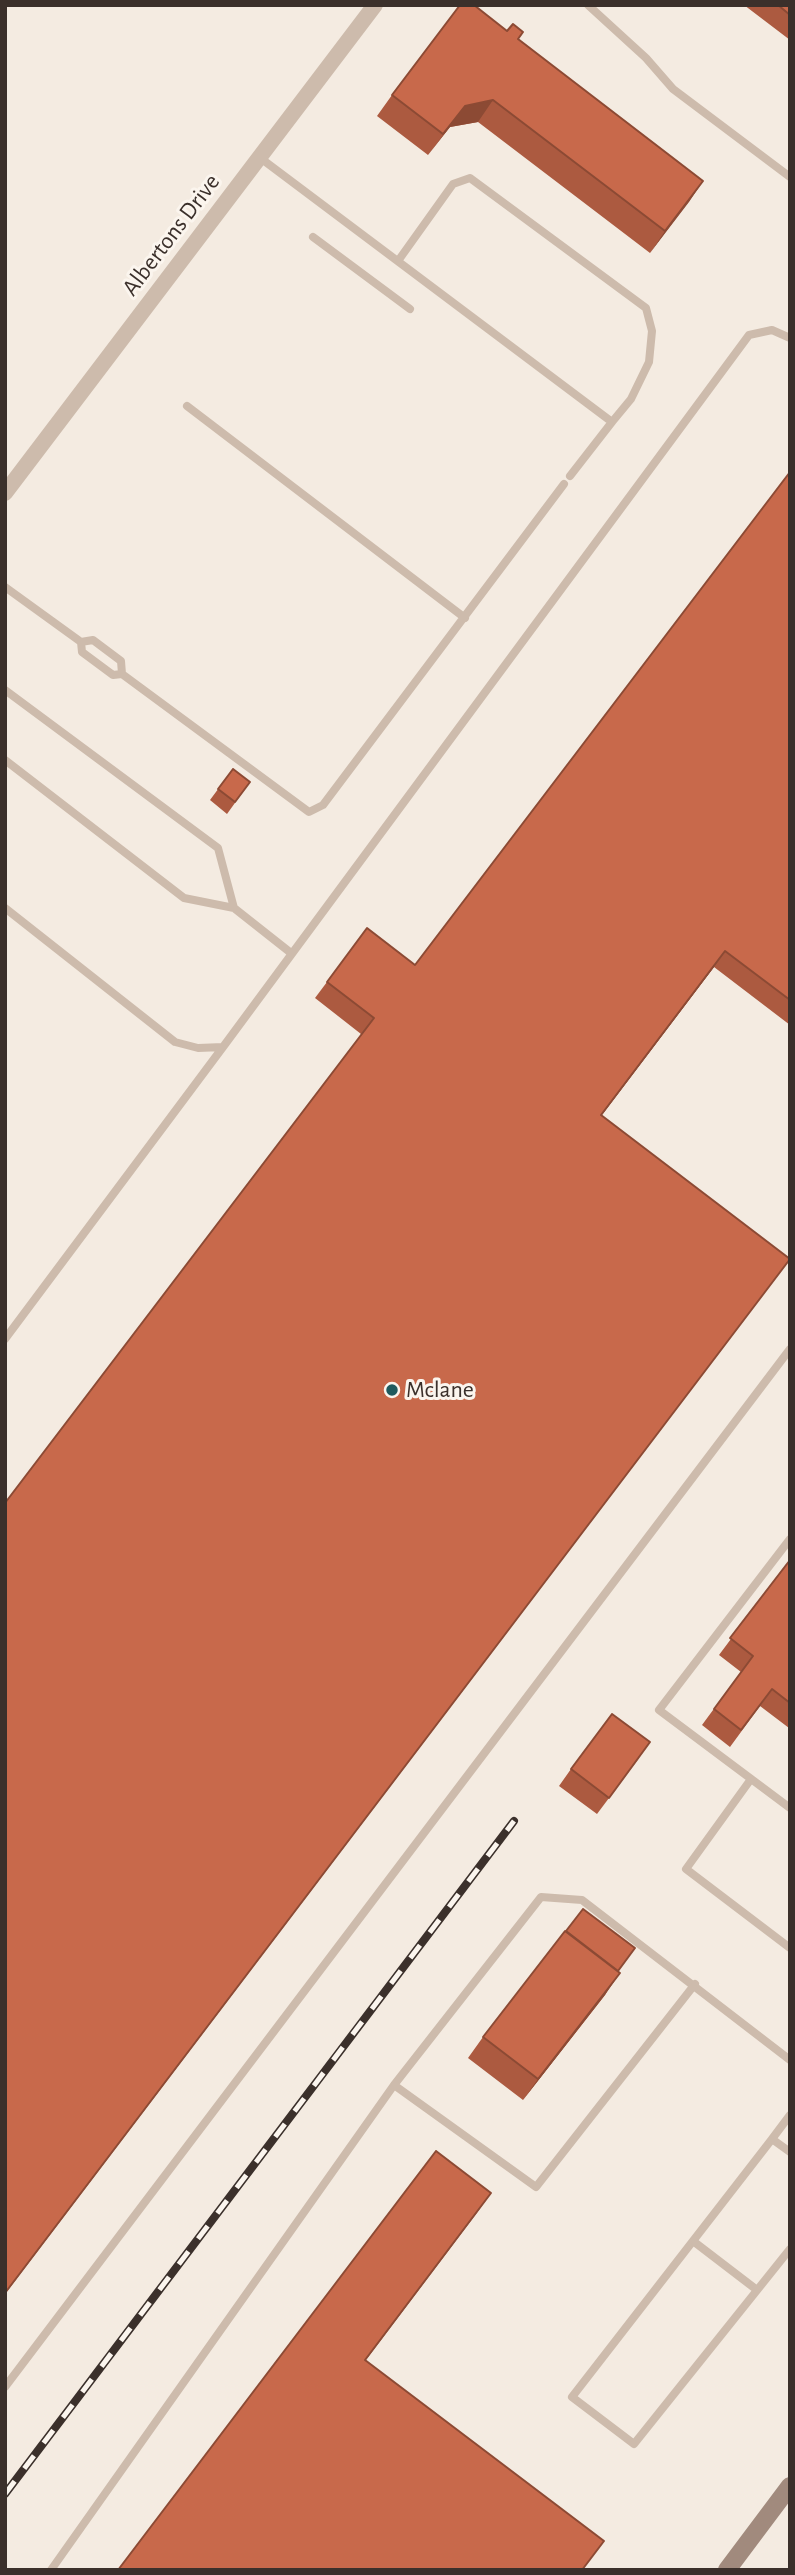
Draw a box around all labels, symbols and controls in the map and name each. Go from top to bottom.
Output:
street label: Albertons Drive [116,168,226,302]
place label: Mclane [406,1376,474,1404]
marker: Mclane [384,1382,400,1398]

